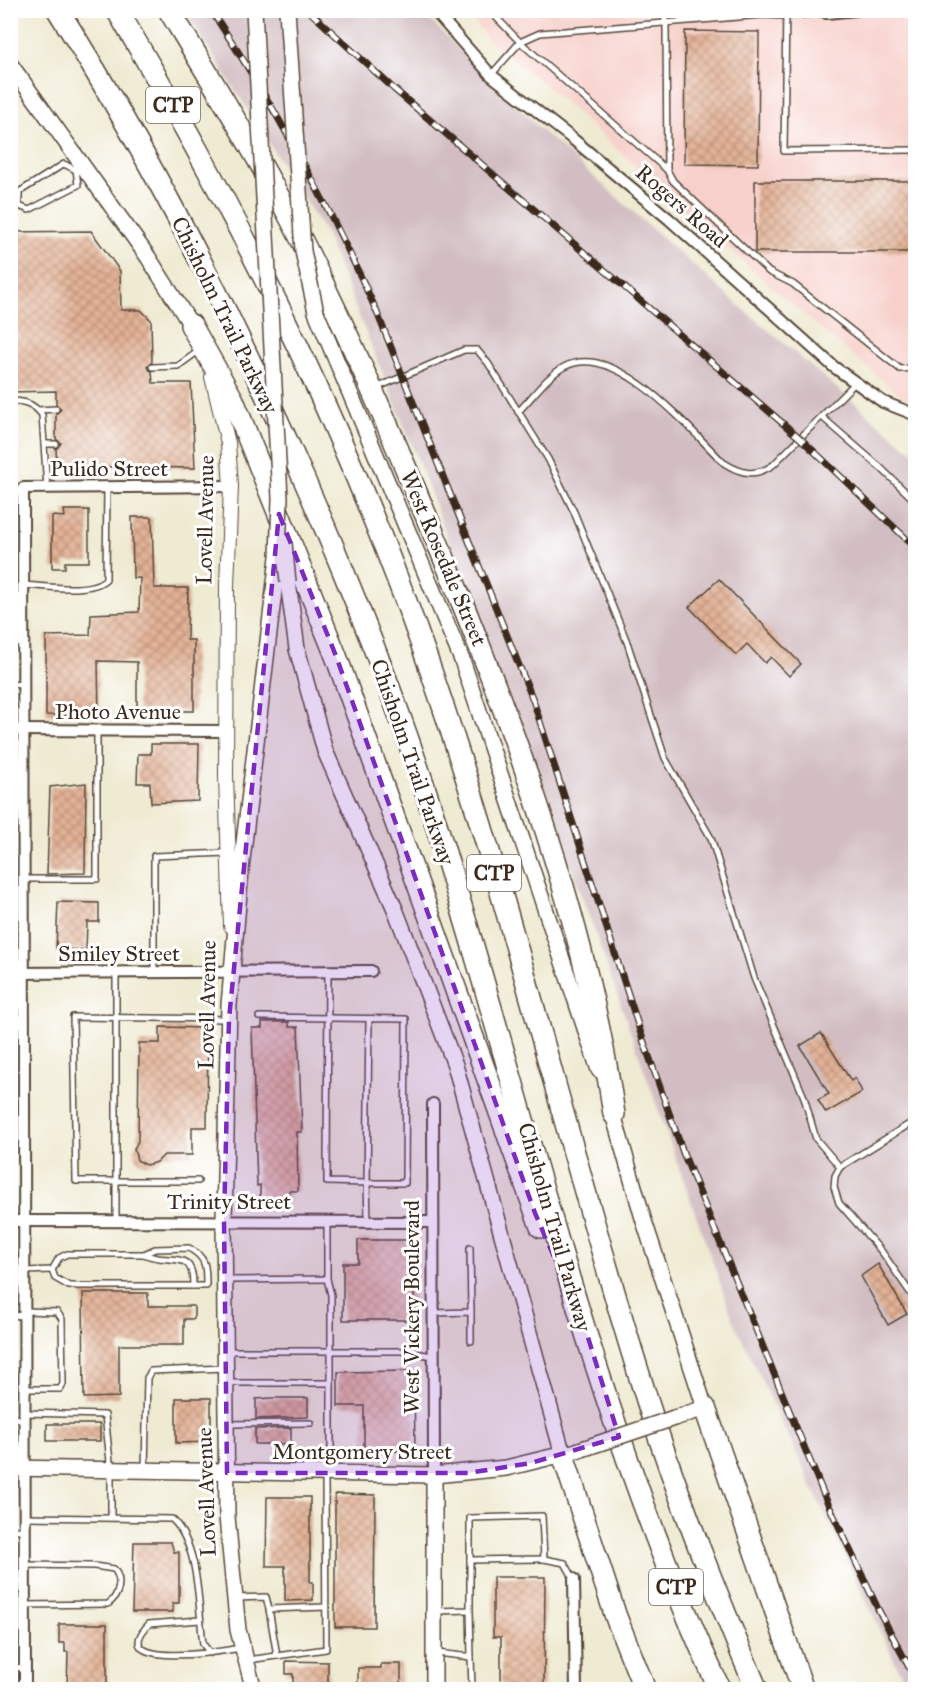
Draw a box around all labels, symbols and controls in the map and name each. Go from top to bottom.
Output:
road number: CTP [146,87,200,123]
street label: Rogers Road [630,158,734,254]
street label: Chisholm Trail Parkway [166,212,285,419]
street label: Pulido Street [50,455,168,482]
street label: Lovell Avenue [190,455,220,585]
street label: West Rosedale Street [395,466,493,650]
street label: Chisholm Trail Parkway [365,655,461,869]
street label: Photo Avenue [55,698,181,725]
road number: CTP [467,855,521,891]
street label: Smiley Street [58,940,180,967]
street label: Lovell Avenue [192,940,222,1070]
street label: Chisholm Trail Parkway [512,1119,598,1335]
street label: Trinity Street [167,1188,291,1215]
street label: West Vickery Boulevard [398,1200,425,1414]
street label: Lovell Avenue [190,1427,222,1557]
street label: Montgomery Street [272,1438,452,1465]
road number: CTP [649,1569,703,1605]

